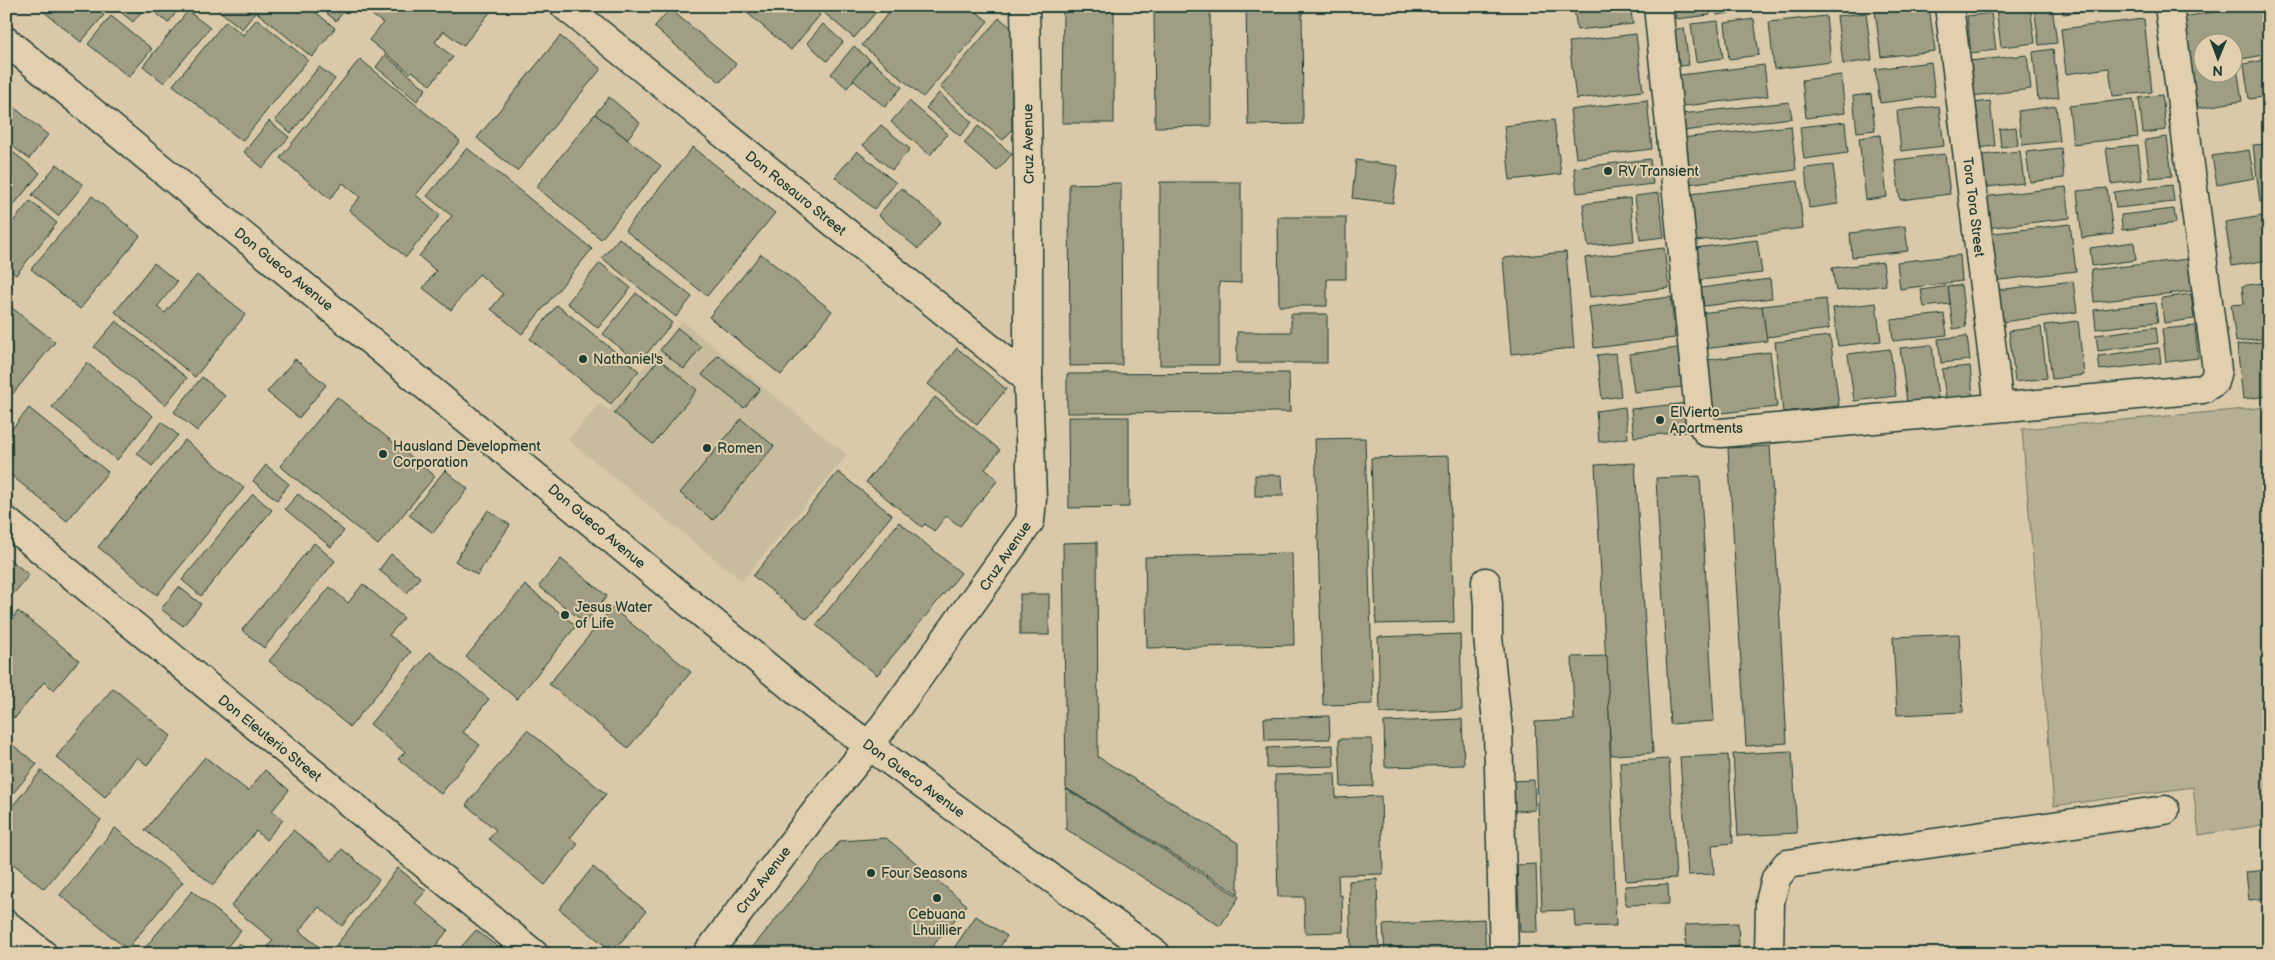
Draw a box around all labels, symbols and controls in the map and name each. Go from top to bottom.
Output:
north arrow [2192,32,2242,82]
text: N [2212,62,2223,79]
street label: Cruz Avenue [1019,104,1038,184]
street label: Don Rosauro Street [742,147,850,240]
street label: Tora Tora Street [1959,156,1988,259]
place label: RV Transient [1618,163,1700,180]
marker: RV Transient [1602,165,1614,177]
street label: Don Gueco Avenue [231,224,337,315]
place label: Nathaniel's [593,351,663,368]
marker: Nathaniel's [577,353,589,365]
place label: ElVierto Apartments [1670,404,1743,437]
marker: ElVierto Apartments [1654,414,1666,426]
place label: Hausland Development Corporation [393,438,542,471]
place label: Romen [717,440,763,457]
marker: Romen [701,442,713,454]
marker: Hausland Development Corporation [377,448,389,460]
street label: Don Gueco Avenue [544,481,649,572]
street label: Cruz Avenue [976,518,1035,594]
place label: Jesus Water of Life [575,599,653,632]
marker: Jesus Water of Life [559,609,571,621]
street label: Don Eleuterio Street [214,691,325,786]
street label: Don Gueco Avenue [859,736,968,821]
street label: Cruz Avenue [732,843,794,917]
place label: Four Seasons [881,865,968,882]
marker: Four Seasons [865,867,877,879]
marker: Cebuana Lhuillier [931,892,943,904]
place label: Cebuana Lhuillier [908,906,966,939]

